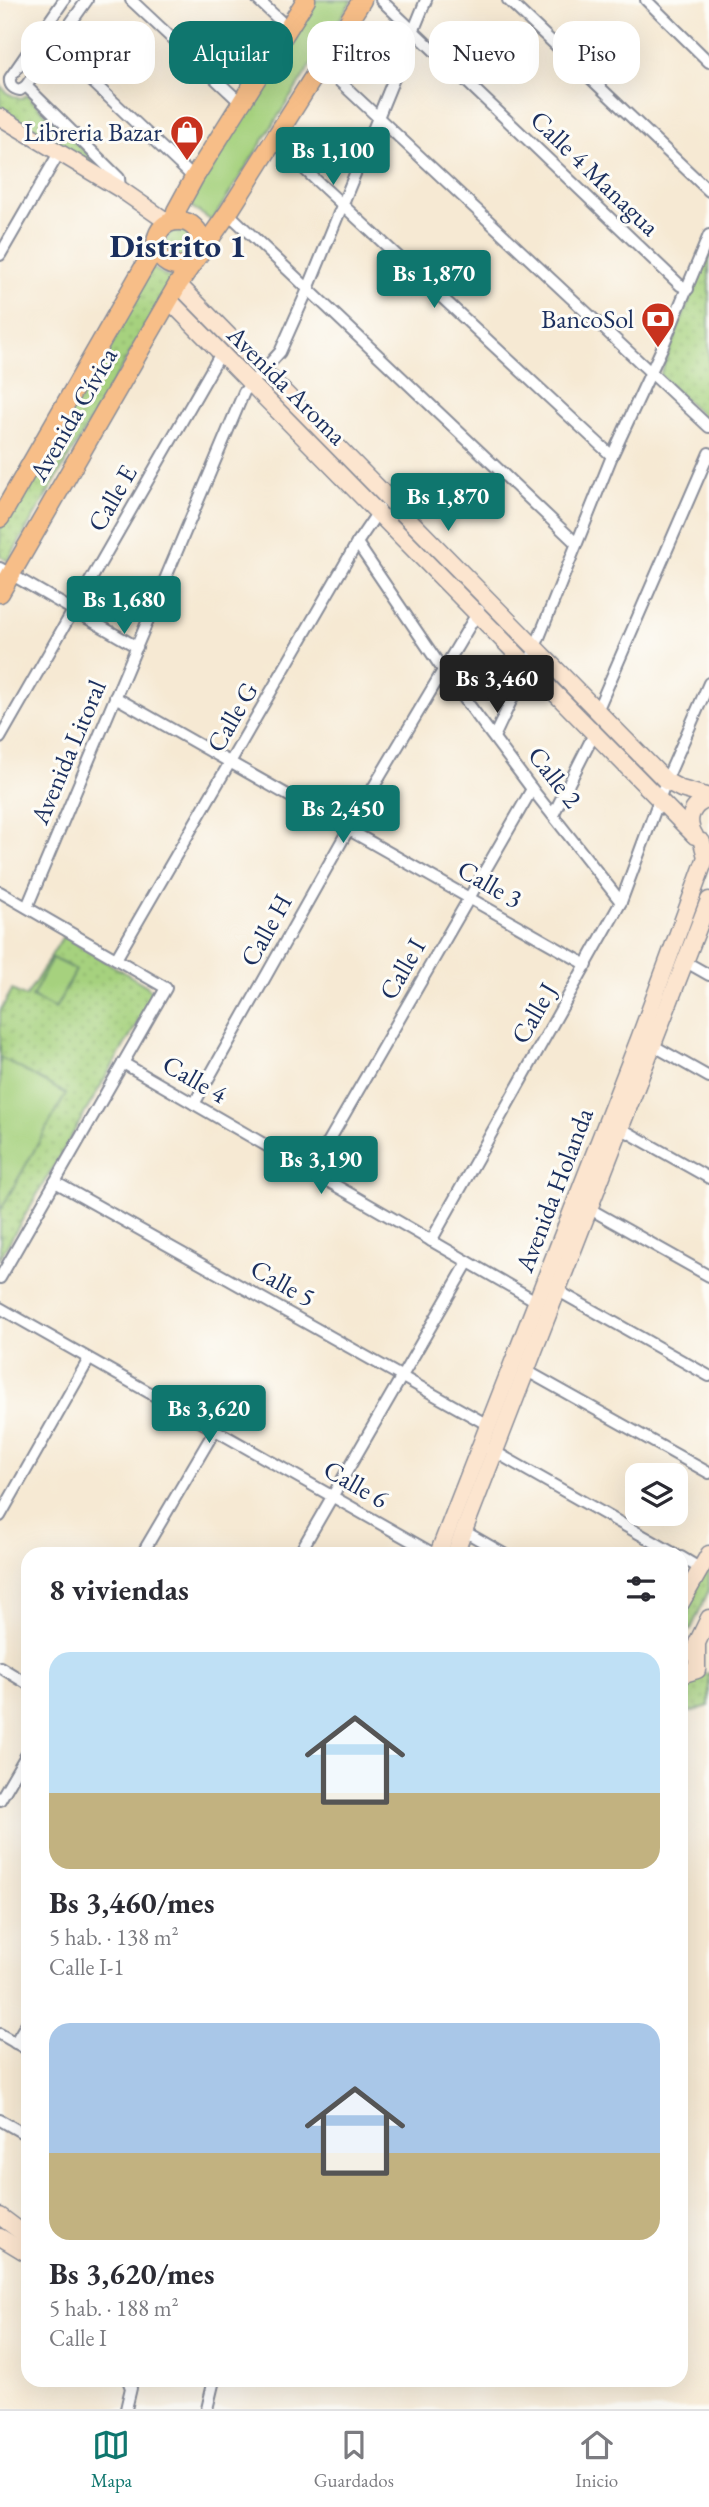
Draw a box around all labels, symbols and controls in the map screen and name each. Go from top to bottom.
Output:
chip: Comprar [21,21,155,84]
chip: Alquilar [169,21,293,84]
chip: Filtros [307,21,415,84]
chip: Nuevo [429,21,539,84]
chip: Piso [553,21,640,84]
street label: Calle 4 Managua [523,103,667,244]
shop icon: Libreria Bazar [168,113,206,162]
place label: Libreria Bazar [24,115,162,149]
pin: Bs 1,100 [261,128,405,187]
text: Bs 1,100 [292,135,374,165]
district label: Distrito 1 [110,224,246,267]
pin: Bs 1,870 [362,250,506,310]
text: Bs 1,870 [393,258,475,288]
bank icon: BancoSol [639,300,677,349]
place label: BancoSol [541,302,634,336]
street label: Avenida Aroma [219,317,355,453]
street label: Avenida Cívica [21,340,125,488]
street label: Calle E [79,458,145,537]
pin: Bs 1,870 [376,474,520,533]
text: Bs 1,870 [407,481,489,511]
pin: Bs 1,680 [52,576,196,636]
text: Bs 1,680 [83,584,165,614]
pin: Bs 3,460 [425,656,569,715]
text: Bs 3,460 [456,663,538,693]
street label: Avenida Litoral [22,675,114,830]
street label: Calle G [198,676,266,758]
street label: Calle 2 [520,739,590,815]
pin: Bs 2,450 [271,786,415,845]
text: Bs 2,450 [302,793,384,823]
street label: Calle 3 [452,852,528,916]
street label: Calle H [232,888,300,972]
street label: Calle I [371,932,433,1006]
street label: Calle J [503,976,565,1050]
street label: Calle 4 [157,1047,234,1111]
street label: Avenida Holanda [507,1102,601,1278]
pin: Bs 3,190 [249,1136,393,1196]
text: Bs 3,190 [280,1144,362,1174]
street label: Calle 5 [245,1251,321,1315]
pin: Bs 3,620 [137,1386,281,1445]
text: Bs 3,620 [168,1393,250,1423]
street label: Calle 6 [318,1452,394,1516]
map controls [625,1463,688,1526]
button: layers [625,1463,688,1526]
text: 8 viviendas [49,1570,189,1609]
icon: filters [622,1570,660,1608]
icon: home [292,1697,418,1823]
text: Bs 3,460/mes [49,1883,214,1922]
text: 5 hab. · 138 m² [49,1922,179,1952]
text: Calle I-1 [49,1952,124,1982]
icon: home [292,2068,418,2194]
text: Bs 3,620/mes [49,2254,214,2293]
text: 5 hab. · 188 m² [49,2293,179,2323]
text: Calle I [49,2323,107,2353]
tab: Mapa [91,2426,132,2493]
tab: Guardados [314,2426,394,2493]
tab: Inicio [575,2426,618,2493]

